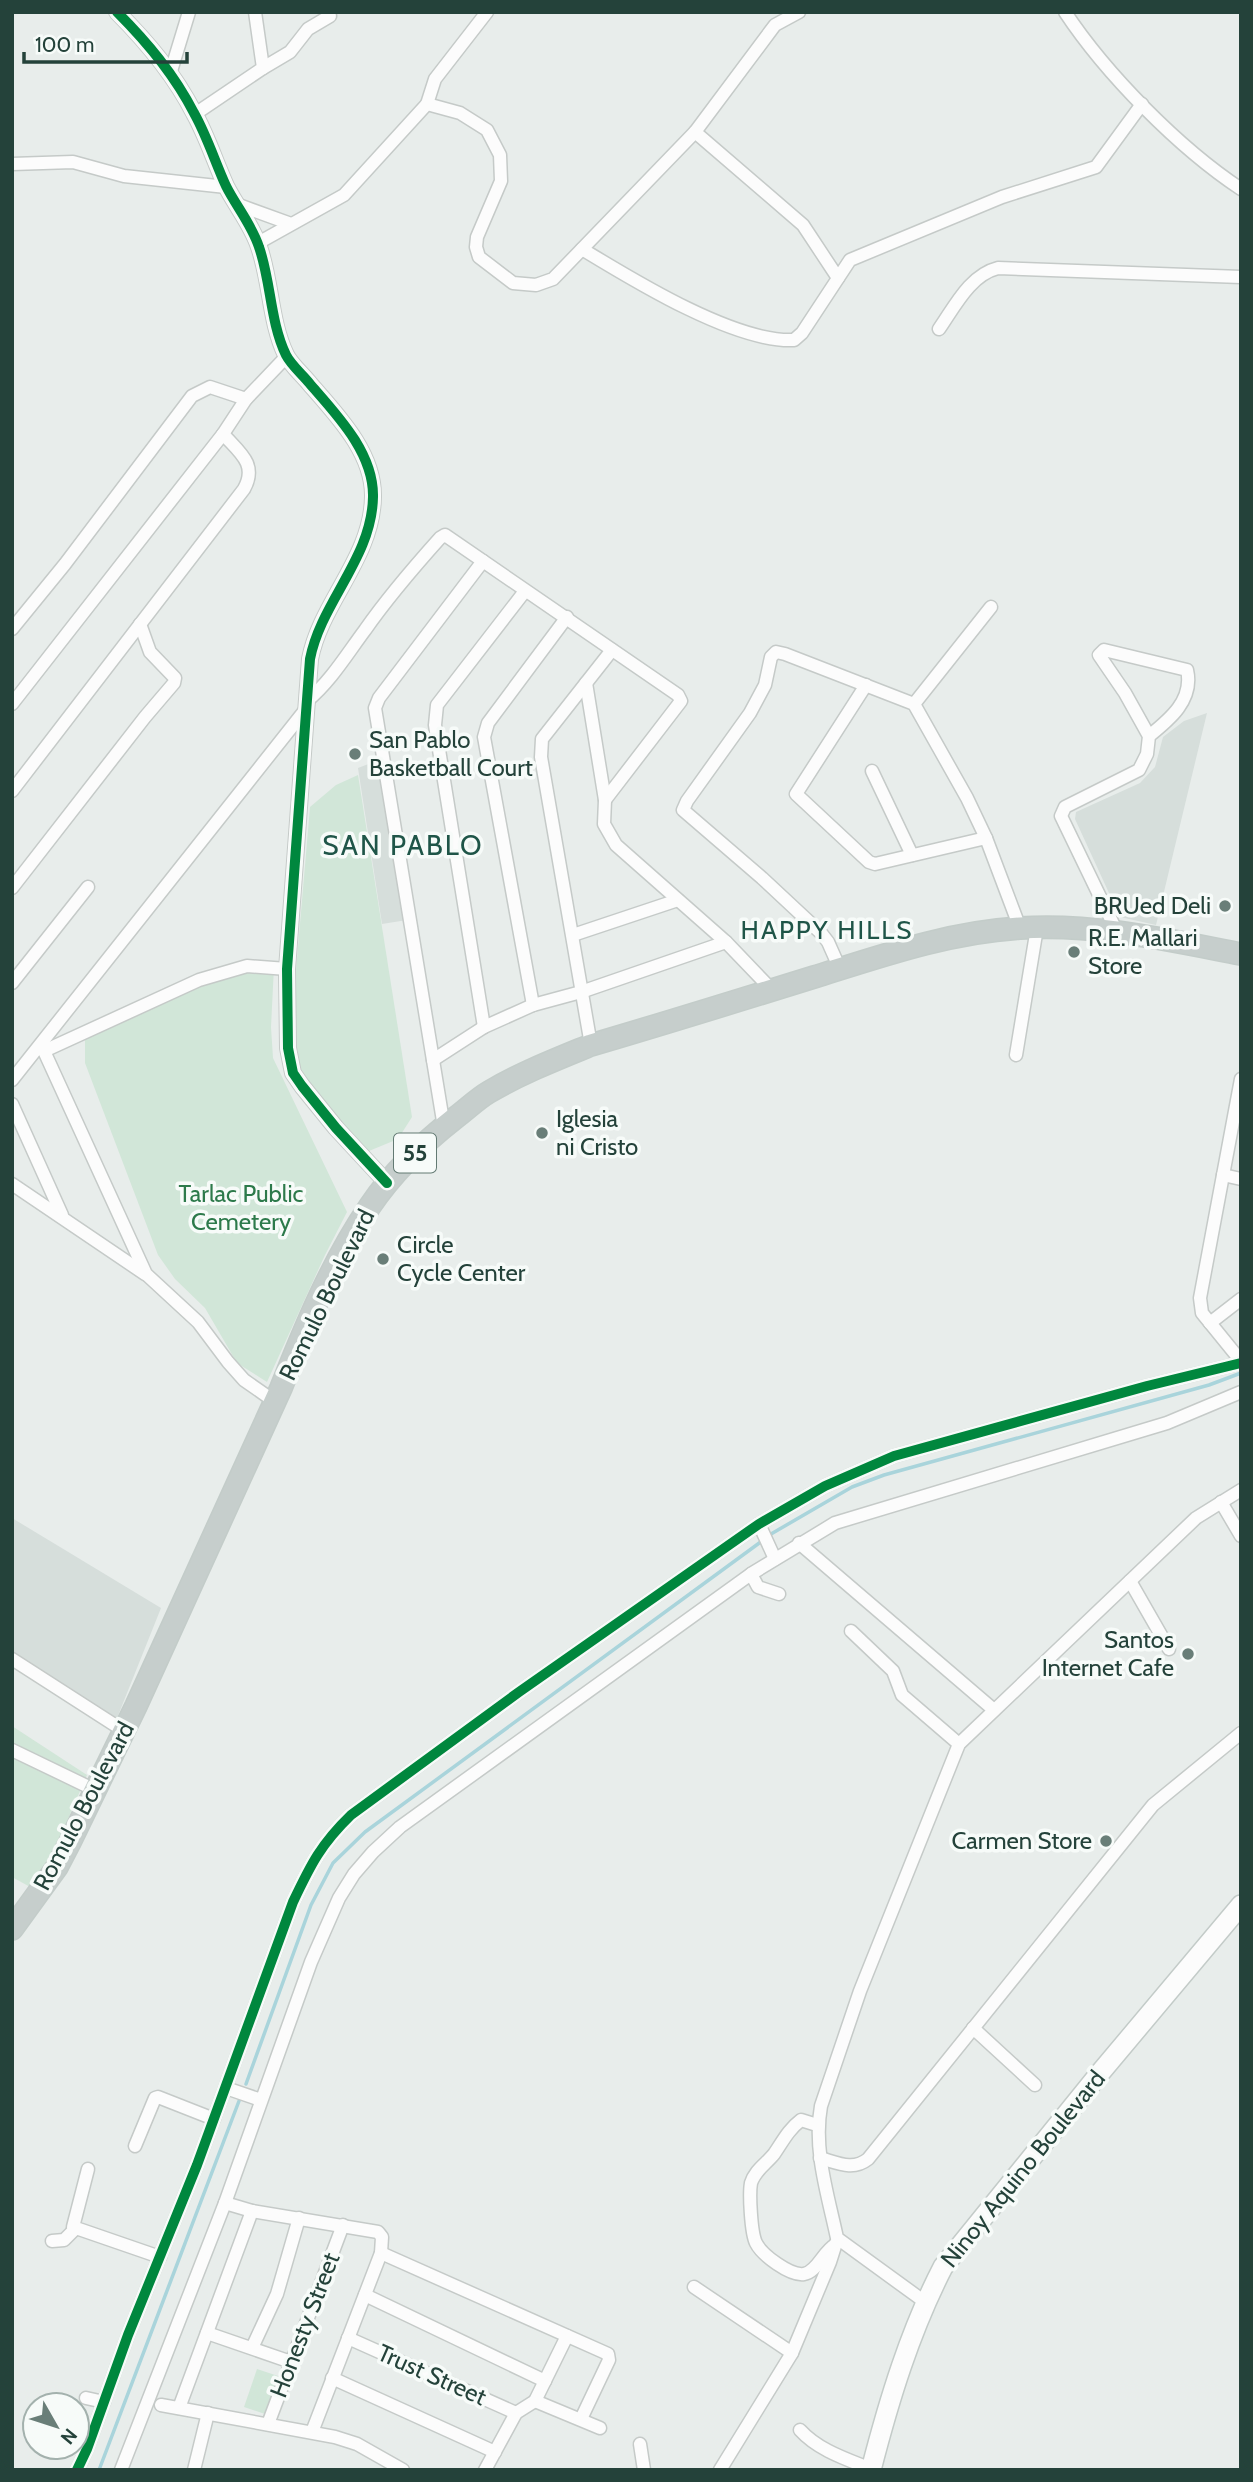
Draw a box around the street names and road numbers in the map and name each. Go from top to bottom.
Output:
road number: 55 [394,1134,436,1172]
street label: Romulo Boulevard [273,1205,380,1385]
street label: Romulo Boulevard [27,1717,140,1895]
street label: Ninoy Aquino Boulevard [934,2064,1111,2273]
street label: Honesty Street [264,2248,345,2401]
street label: Trust Street [373,2338,491,2411]

